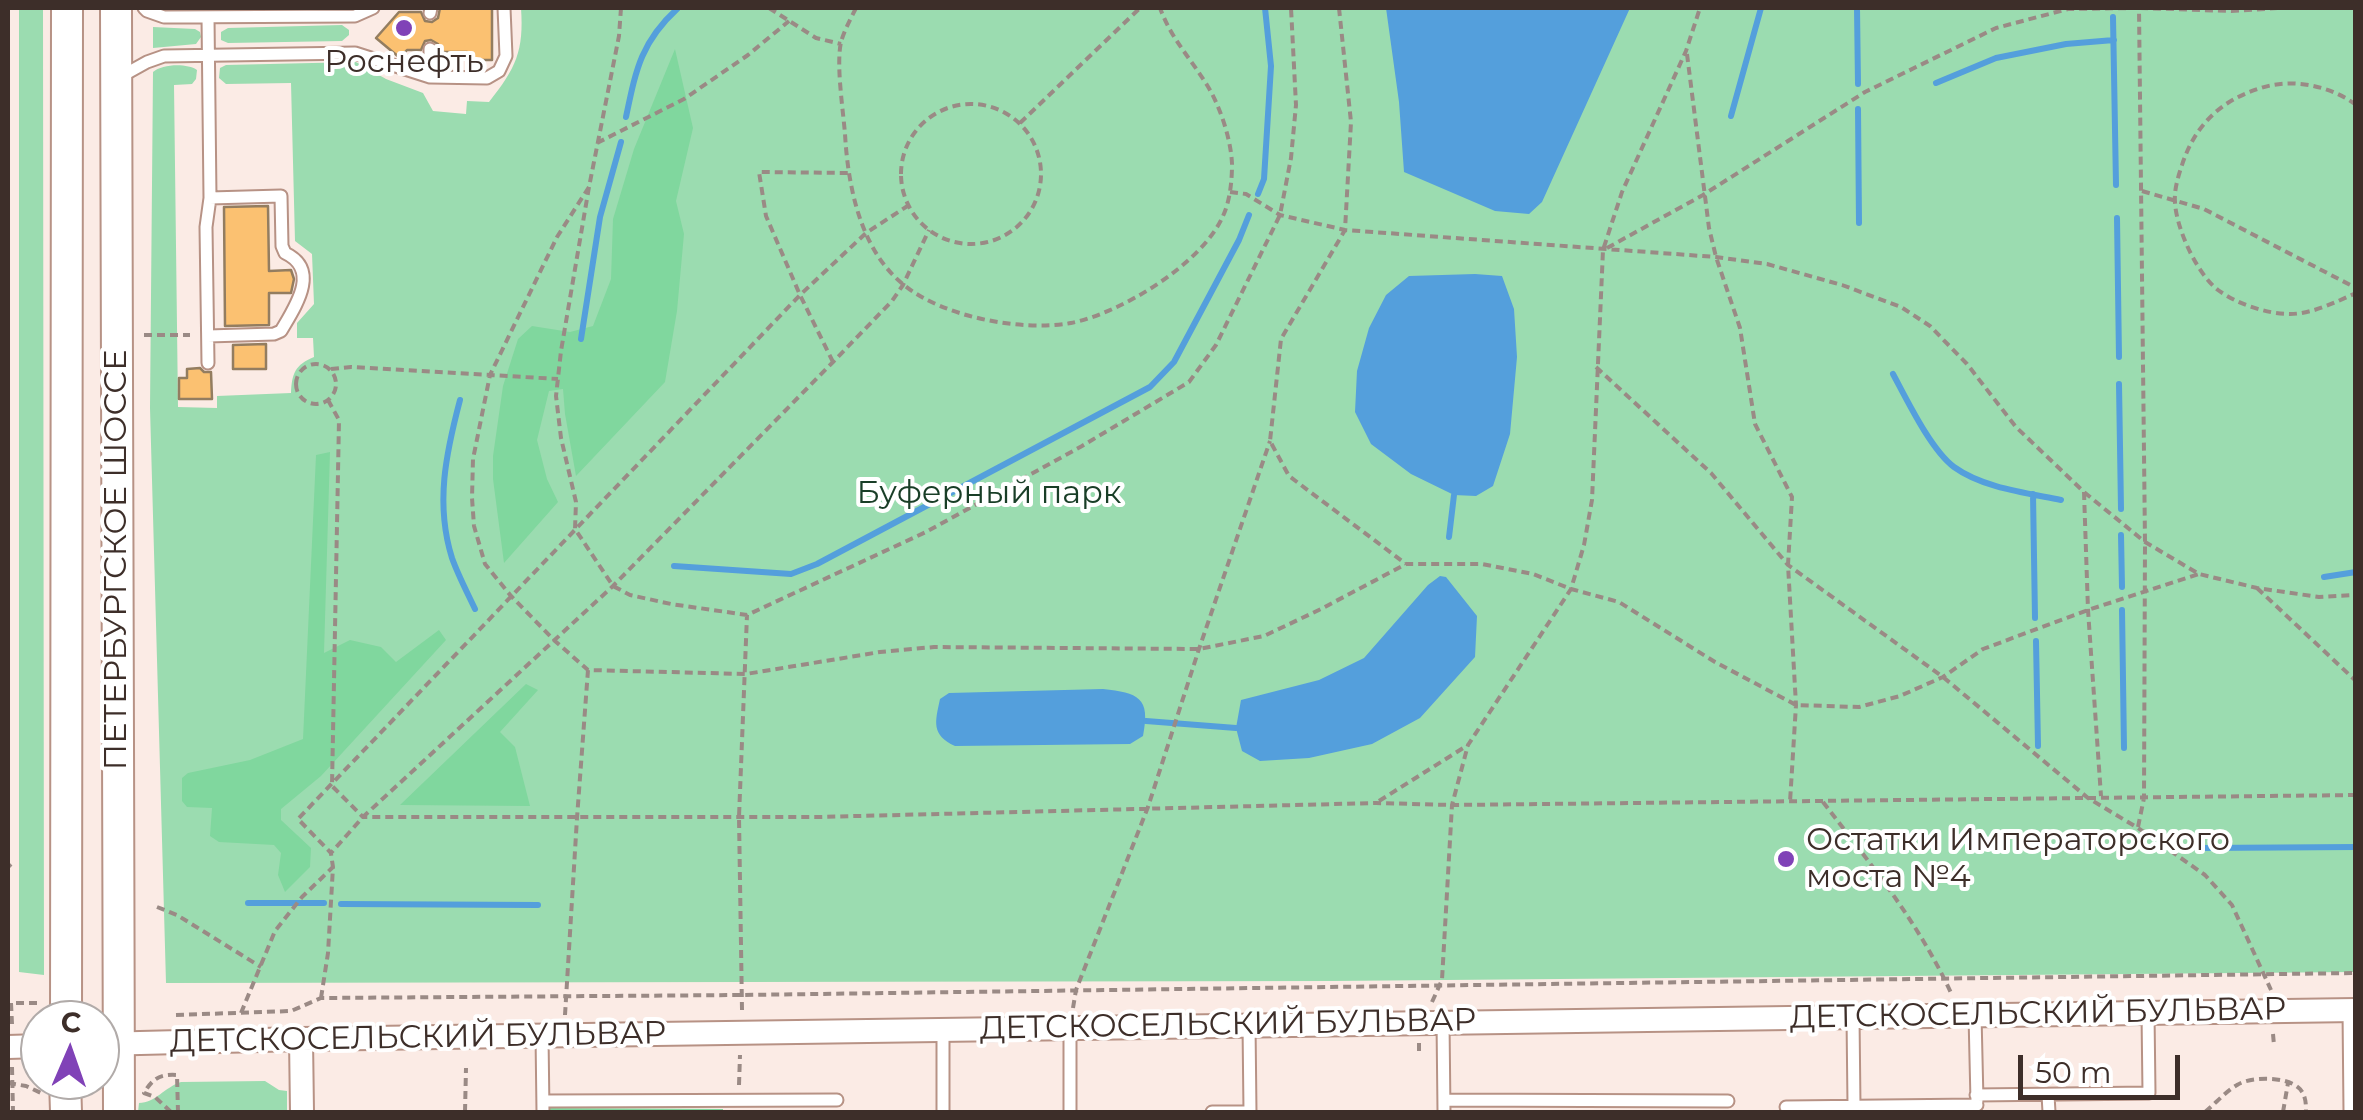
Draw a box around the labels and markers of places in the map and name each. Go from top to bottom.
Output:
marker: Роснефть [393,17,415,39]
place label: Роснефть [324,44,484,82]
place label: Остатки Императорского моста №4 [1806,822,2230,897]
marker: Остатки Императорского моста №4 [1775,848,1797,870]

